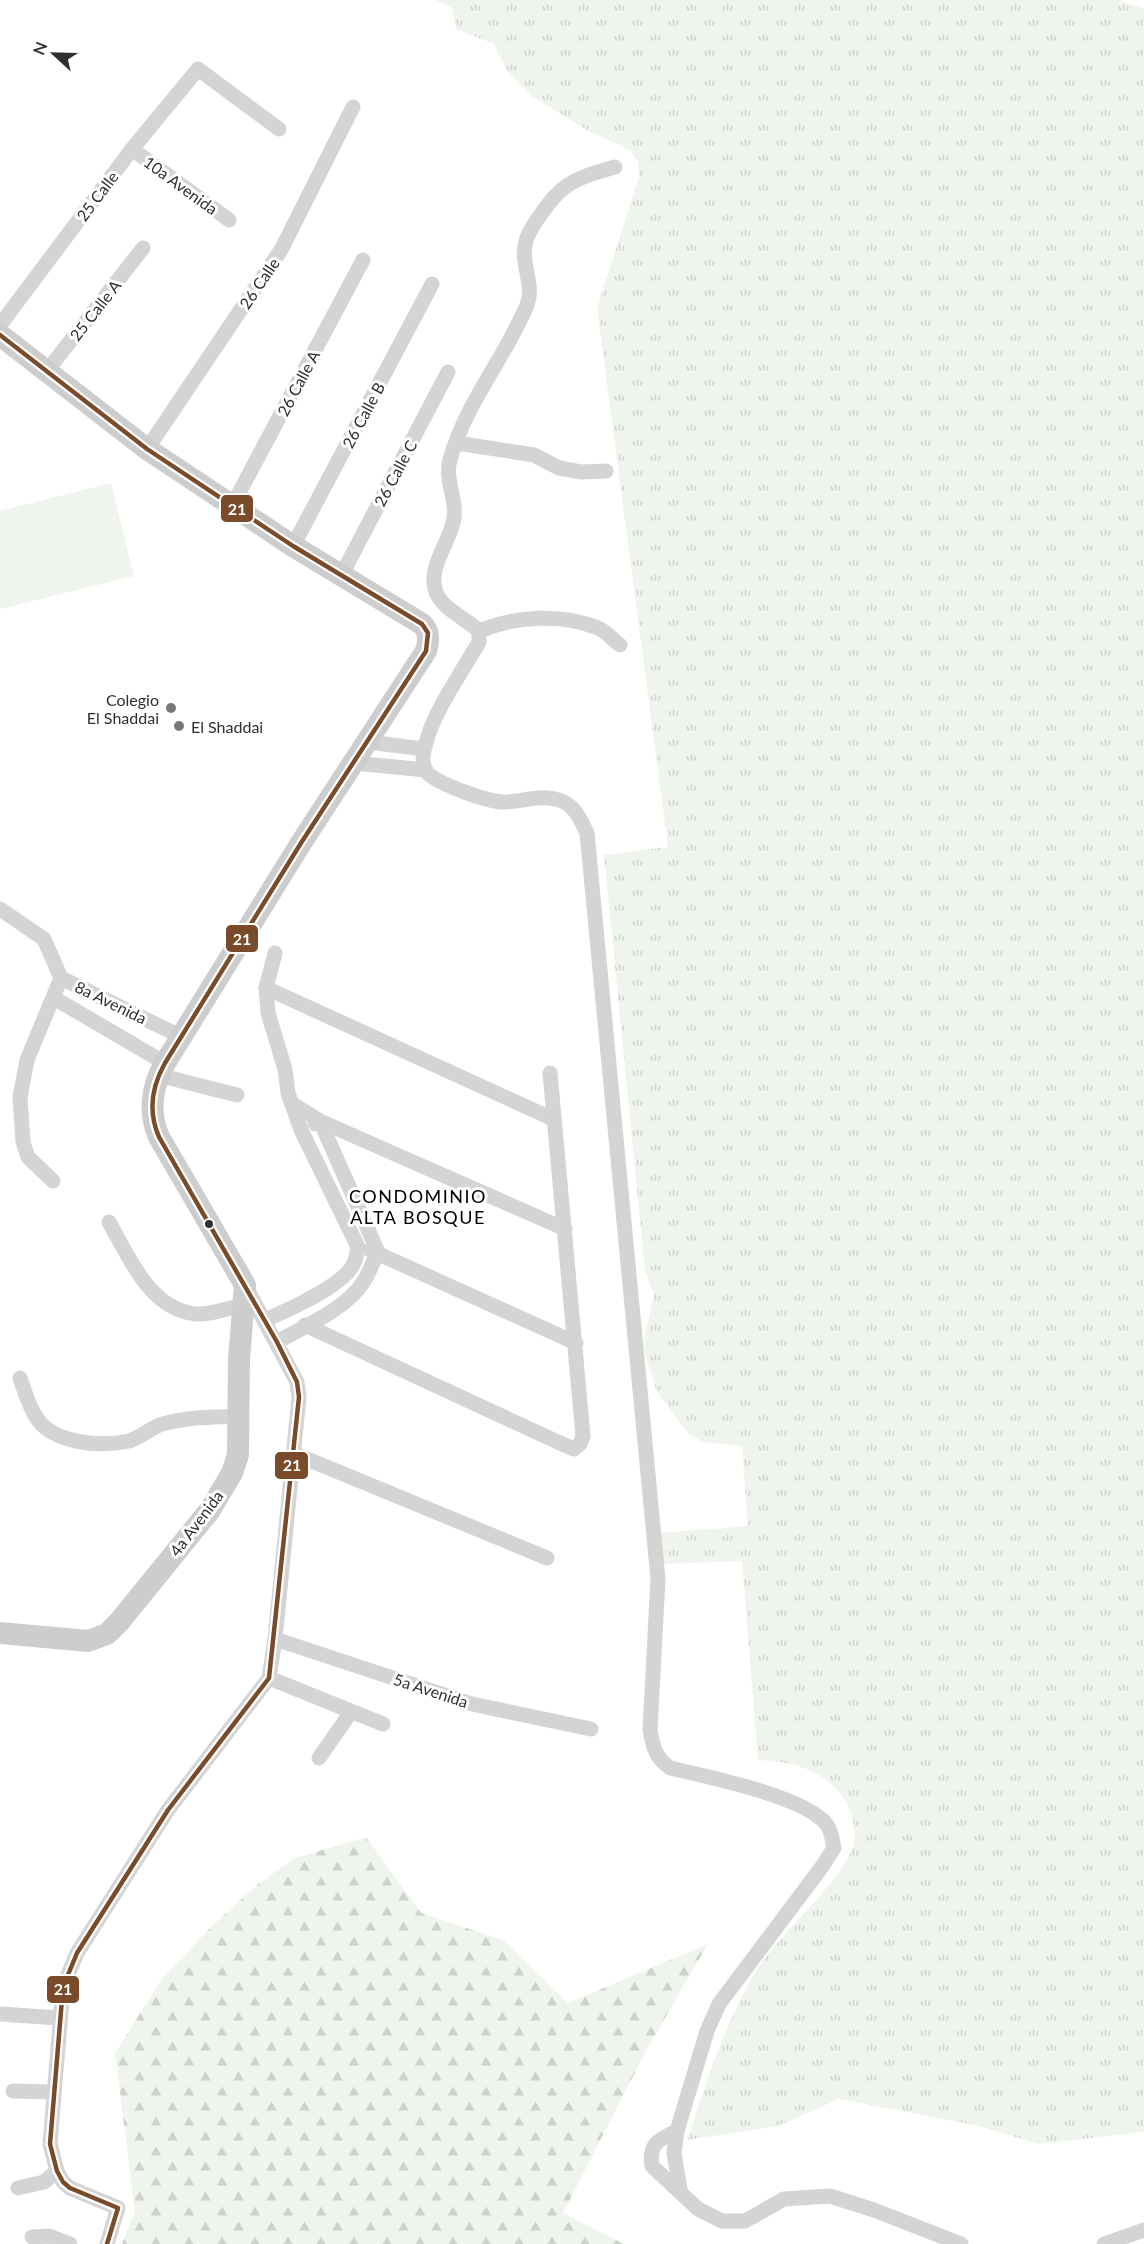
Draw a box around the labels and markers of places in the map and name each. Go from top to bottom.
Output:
place label: Colegio El Shaddai [87,690,159,727]
marker: Colegio El Shaddai [164,701,178,715]
place label: El Shaddai [191,717,263,736]
marker: El Shaddai [172,719,186,733]
unlabelled marker [203,1218,215,1230]

